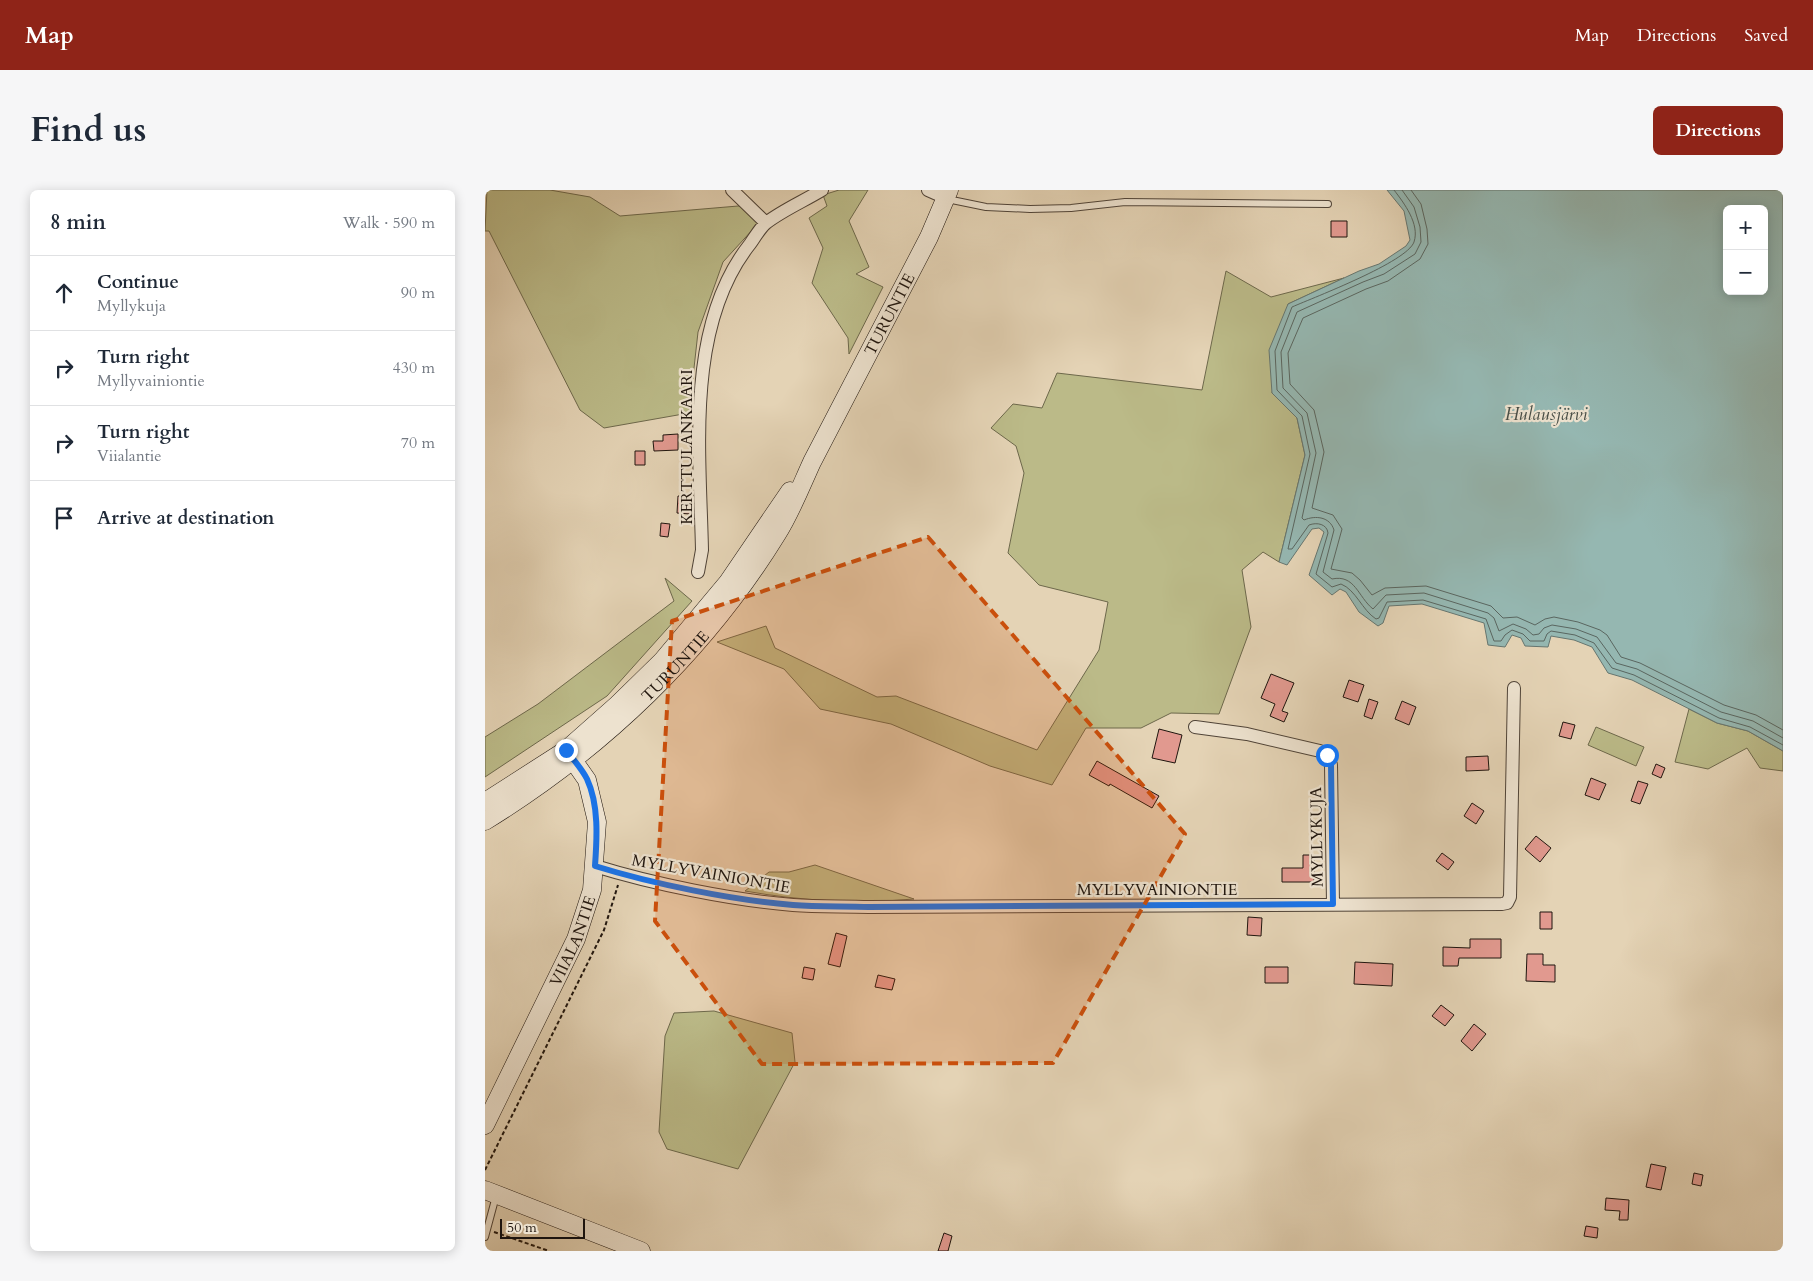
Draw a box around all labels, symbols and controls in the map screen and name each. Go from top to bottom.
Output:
text: Map [25,19,74,52]
text: Map [1575,23,1609,48]
text: Directions [1637,23,1716,48]
text: Saved [1744,23,1788,48]
text: Find us [30,106,146,154]
button: Directions [1653,106,1783,155]
map controls [1723,205,1768,295]
button: + [1723,205,1768,250]
text: 8 min [50,208,106,237]
text: Walk · 590 m [343,212,435,234]
button: − [1723,250,1768,295]
text: Continue [97,269,179,295]
street label: TURUNTIE [859,270,920,359]
icon: ahead [50,279,78,307]
text: 90 m [401,282,435,304]
text: Myllykuja [97,295,166,317]
text: Turn right [97,344,189,370]
icon: right [50,354,78,382]
text: 430 m [393,357,435,379]
street label: KERTTULANKAARI [676,369,698,525]
text: Myllyvainiontie [97,370,205,392]
water label: Hulausjärvi [1505,402,1588,427]
text: Turn right [97,419,189,445]
icon: right [50,429,78,457]
text: 70 m [401,432,435,454]
text: Viialantie [97,445,162,467]
icon: arrive [50,504,78,532]
text: Arrive at destination [97,505,274,531]
street label: TURUNTIE [637,626,714,707]
route end [555,739,578,762]
route start [1316,744,1339,767]
street label: MYLLYKUJA [1305,786,1329,887]
street label: MYLLYVAINIONTIE [630,849,792,899]
street label: MYLLYVAINIONTIE [1077,879,1237,901]
street label: VIIALANTIE [545,893,601,990]
scale bar [500,1216,585,1239]
text: 50 m [507,1218,537,1237]

